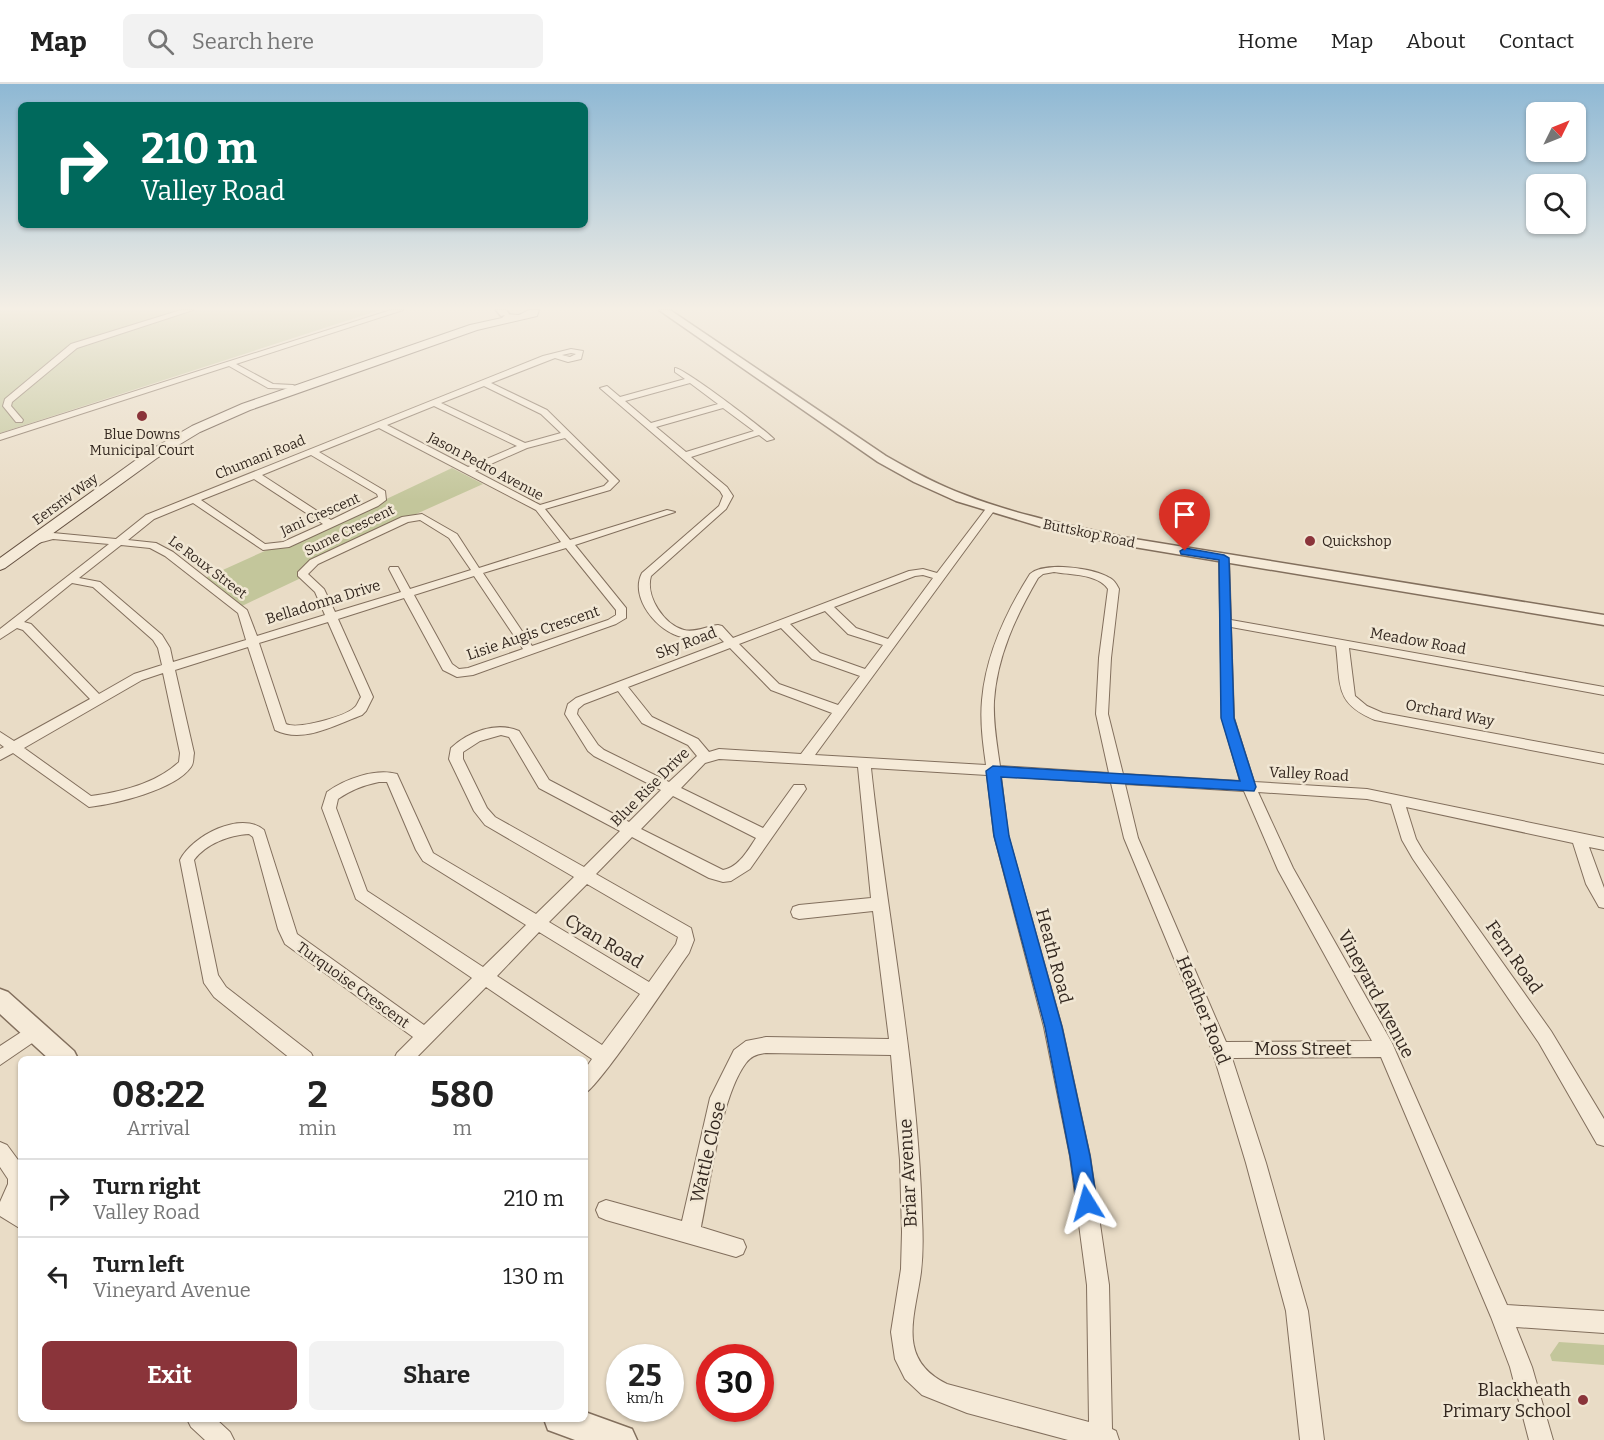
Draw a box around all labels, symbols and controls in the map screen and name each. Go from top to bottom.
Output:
search box [123,14,543,68]
text: Map [30,25,87,58]
icon: search [144,25,177,58]
text: Search here [192,28,314,55]
text: Home [1238,28,1298,54]
text: Map [1331,28,1373,54]
text: About [1406,28,1466,54]
text: Contact [1499,28,1574,54]
north arrow [1526,102,1586,162]
map controls [1526,102,1586,234]
text: 210 m [141,124,257,174]
icon: right [42,126,120,204]
button: search [1526,174,1586,234]
text: Valley Road [141,175,285,207]
marker: Blue Downs Municipal Court [135,409,149,423]
place label: Blue Downs Municipal Court [90,426,194,459]
street label: Jason Pedro Avenue [424,428,546,504]
street label: Chumani Road [213,432,308,483]
street label: Eersriv Way [29,470,102,529]
street label: Jani Crescent [277,489,363,540]
pin [1159,489,1210,551]
icon: arrive [1168,498,1201,531]
street label: Sume Crescent [301,501,397,560]
street label: Buttskop Road [1041,515,1137,552]
street label: Le Roux Street [165,532,250,602]
place label: Quickshop [1322,533,1392,550]
marker: Quickshop [1303,534,1317,548]
street label: Belladonna Drive [263,576,383,628]
street label: Lisie Augis Crescent [464,602,602,664]
street label: Sky Road [653,623,719,663]
street label: Meadow Road [1369,624,1467,658]
street label: Orchard Way [1404,696,1496,730]
street label: Blue Rise Drive [607,744,693,830]
street label: Valley Road [1269,763,1350,785]
street label: Heath Road [1031,906,1077,1006]
street label: Cyan Road [561,909,647,973]
street label: Fern Road [1481,916,1547,998]
street label: Vineyard Avenue [1333,926,1419,1062]
street label: Turquoise Crescent [293,938,413,1032]
street label: Heather Road [1171,953,1235,1068]
street label: Moss Street [1254,1038,1352,1060]
text: 08:22 [112,1073,205,1117]
text: 2 [307,1073,328,1117]
text: 580 [430,1073,494,1117]
street label: Wattle Close [686,1099,730,1205]
text: Arrival [127,1116,190,1140]
text: min [299,1116,336,1140]
text: m [453,1116,472,1140]
street label: Briar Avenue [894,1118,922,1228]
position arrow [1055,1171,1119,1235]
text: Turn right [93,1173,201,1200]
icon: right [42,1182,75,1215]
text: 210 m [504,1185,564,1212]
text: Valley Road [93,1200,200,1224]
text: Turn left [93,1251,185,1278]
icon: left [42,1260,75,1293]
text: 130 m [503,1263,564,1290]
text: Vineyard Avenue [93,1278,251,1302]
button: Exit [42,1341,297,1410]
button: Share [309,1341,564,1410]
speed limit sign: 30 [696,1344,774,1422]
text: 25 [628,1358,662,1394]
place label: Blackheath Primary School [1442,1379,1571,1422]
text: km/h [626,1389,664,1407]
marker: Blackheath Primary School [1576,1393,1590,1407]

